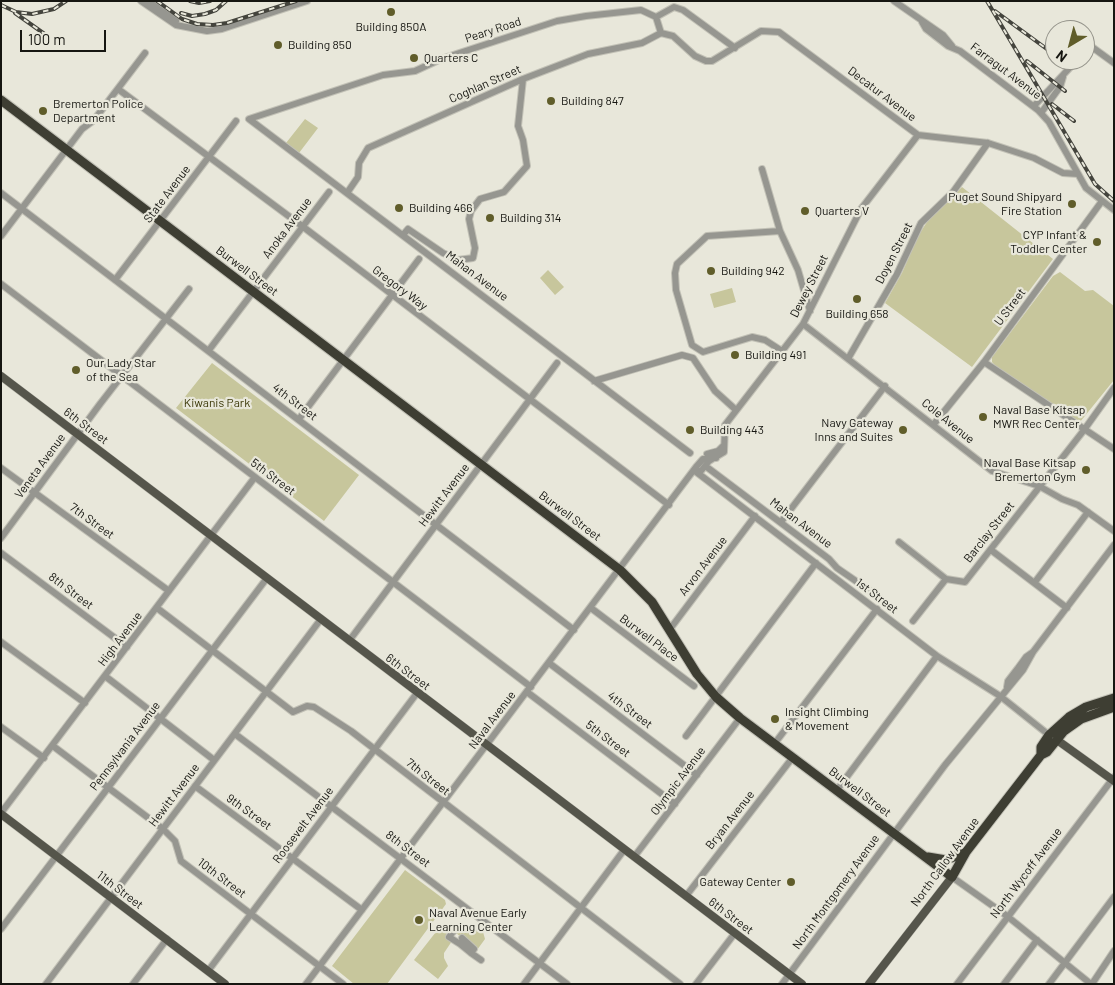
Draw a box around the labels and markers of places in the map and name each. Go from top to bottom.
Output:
marker: Building 850A [385,6,397,18]
place label: Building 850A [356,20,426,34]
place label: Building 850 [288,38,352,52]
marker: Building 850 [272,39,284,51]
place label: Quarters C [424,51,478,65]
marker: Quarters C [408,52,420,64]
place label: Building 847 [561,94,624,108]
marker: Building 847 [545,95,557,107]
place label: Bremerton Police Department [53,97,143,125]
marker: Bremerton Police Department [37,105,49,117]
place label: Puget Sound Shipyard Fire Station [948,190,1062,218]
marker: Puget Sound Shipyard Fire Station [1066,198,1078,210]
place label: Building 466 [409,201,472,215]
marker: Building 466 [393,202,405,214]
place label: Quarters V [815,204,869,218]
marker: Quarters V [799,205,811,217]
place label: Building 314 [500,211,561,225]
marker: Building 314 [484,212,496,224]
place label: CYP Infant & Toddler Center [1010,228,1087,256]
marker: CYP Infant & Toddler Center [1091,236,1103,248]
place label: Building 942 [721,264,785,278]
marker: Building 942 [705,265,717,277]
marker: Building 658 [851,293,863,305]
place label: Building 658 [825,307,889,321]
place label: Building 491 [745,348,806,362]
marker: Building 491 [729,349,741,361]
place label: Our Lady Star of the Sea [86,356,156,384]
marker: Our Lady Star of the Sea [70,364,82,376]
place label: Naval Base Kitsap MWR Rec Center [993,403,1085,431]
marker: Naval Base Kitsap MWR Rec Center [977,411,989,423]
place label: Navy Gateway Inns and Suites [815,416,893,444]
place label: Building 443 [700,423,764,437]
marker: Building 443 [684,424,696,436]
marker: Navy Gateway Inns and Suites [897,424,909,436]
place label: Naval Base Kitsap Bremerton Gym [984,456,1076,484]
marker: Naval Base Kitsap Bremerton Gym [1080,464,1092,476]
place label: Insight Climbing & Movement [785,705,869,733]
marker: Insight Climbing & Movement [769,713,781,725]
place label: Gateway Center [700,875,781,889]
marker: Gateway Center [785,876,797,888]
place label: Naval Avenue Early Learning Center [429,906,527,934]
marker: Naval Avenue Early Learning Center [413,914,425,926]

